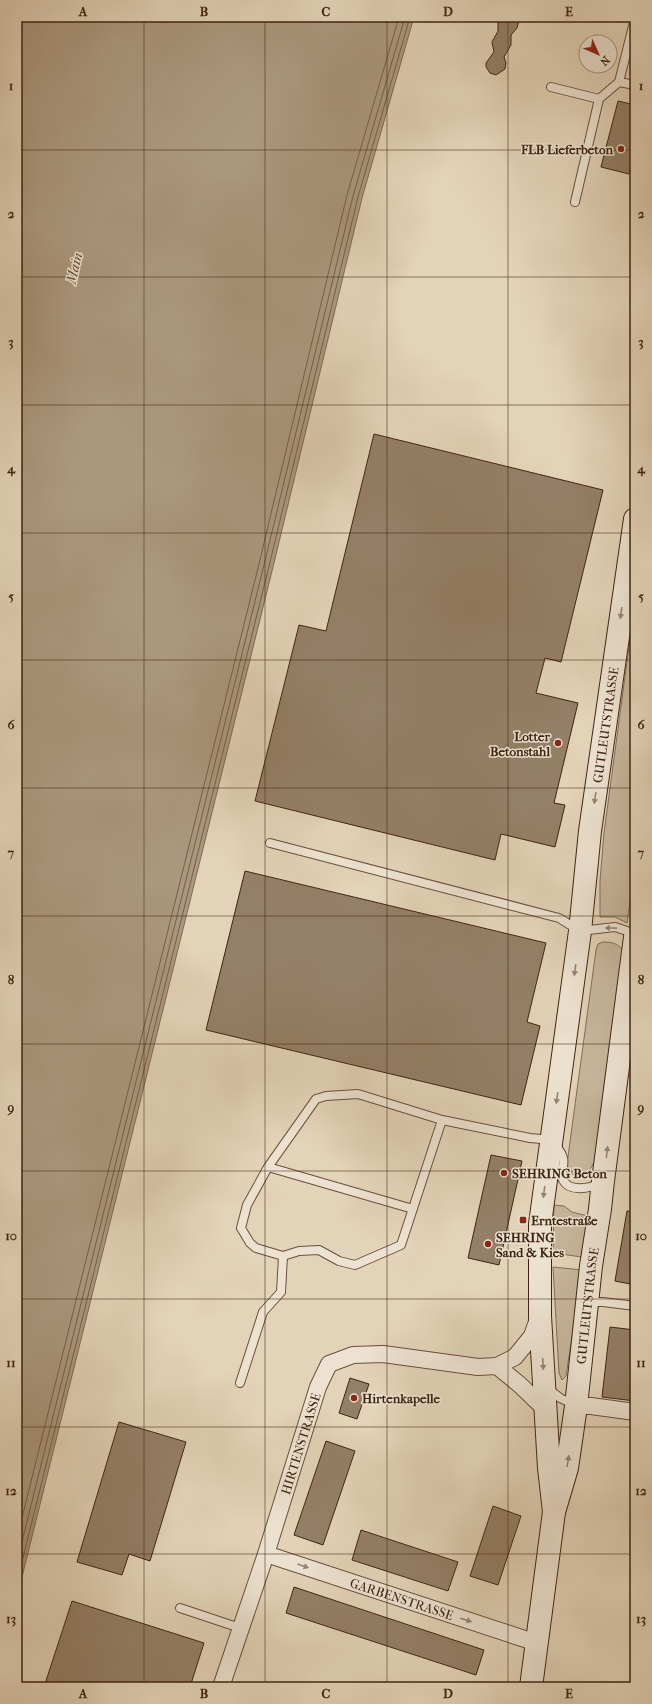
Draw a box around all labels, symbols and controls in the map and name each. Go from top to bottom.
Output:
text: A [78,4,88,19]
text: B [200,4,209,19]
text: C [322,4,331,19]
text: D [443,4,453,19]
text: E [565,4,573,19]
north arrow [578,34,618,74]
text: N [597,53,612,69]
text: 1 [9,78,14,93]
text: 1 [639,78,644,93]
place label: FLB Lieferbeton [520,142,613,157]
marker: FLB Lieferbeton [616,144,626,154]
text: 2 [8,206,15,221]
text: 2 [638,206,645,221]
water label: Main [62,251,86,286]
text: 3 [8,334,14,350]
text: 3 [638,334,644,350]
text: 4 [6,461,16,477]
text: 4 [636,461,646,477]
text: 5 [8,589,14,604]
text: 5 [638,589,644,604]
one-way arrow [618,607,624,619]
street label: GUTLEUTSTRASSE [590,666,622,784]
text: 6 [7,717,15,732]
text: 6 [637,717,645,732]
place label: Lotter Betonstahl [490,729,550,759]
marker: Lotter Betonstahl [553,738,563,748]
one-way arrow [592,791,598,804]
text: 7 [7,845,15,860]
text: 7 [637,845,645,860]
one-way arrow [604,924,617,931]
one-way arrow [572,963,578,976]
text: 8 [8,972,15,987]
text: 8 [638,972,645,987]
one-way arrow [554,1092,560,1104]
text: 9 [7,1100,15,1116]
text: 9 [637,1100,645,1116]
one-way arrow [604,1146,610,1158]
place label: SEHRING Beton [512,1166,607,1181]
marker: SEHRING Beton [499,1168,509,1178]
one-way arrow [541,1186,547,1198]
place label: Erntestraße [531,1213,598,1228]
marker: Erntestraße [518,1215,528,1225]
text: 10 [5,1228,17,1243]
text: 10 [635,1228,647,1243]
place label: SEHRING Sand & Kies [496,1230,564,1260]
marker: SEHRING Sand & Kies [483,1239,493,1249]
street label: GUTLEUTSTRASSE [574,1246,602,1365]
text: 11 [6,1355,16,1370]
text: 11 [636,1355,646,1370]
one-way arrow [539,1358,546,1370]
street label: HIRTENSTRASSE [278,1391,324,1496]
place label: Hirtenkapelle [362,1391,441,1407]
marker: Hirtenkapelle [349,1393,359,1403]
one-way arrow [565,1455,571,1467]
text: 12 [5,1483,17,1498]
text: 12 [635,1483,647,1498]
one-way arrow [297,1563,309,1569]
street label: GARBENSTRASSE [348,1575,455,1623]
text: 13 [6,1611,16,1627]
text: 13 [636,1611,646,1627]
one-way arrow [461,1618,473,1624]
text: A [78,1686,88,1701]
text: B [200,1686,209,1701]
text: C [322,1686,331,1701]
text: D [443,1686,453,1701]
text: E [565,1686,573,1701]

